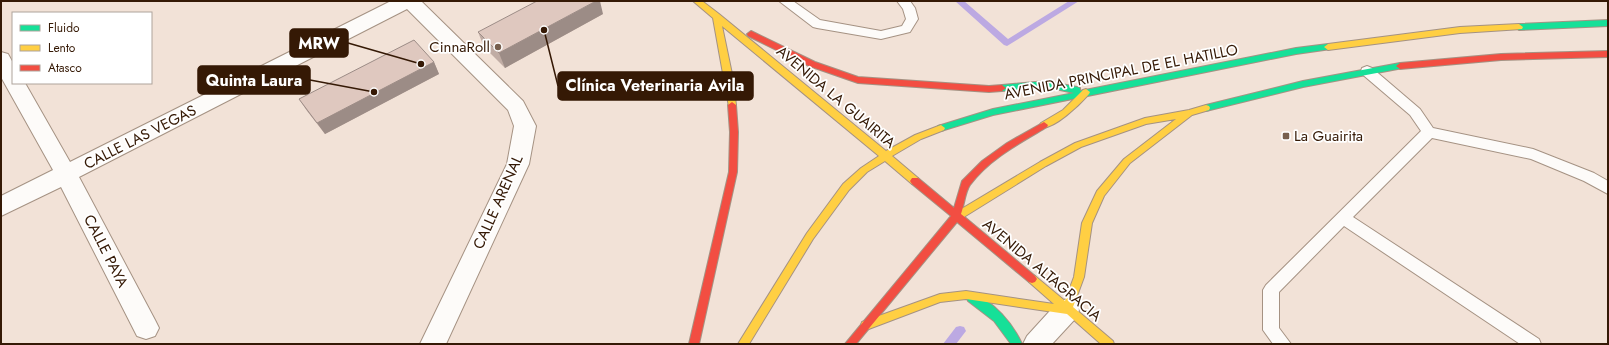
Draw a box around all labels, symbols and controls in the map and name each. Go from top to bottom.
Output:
legend [12,12,152,84]
text: Fluido [48,19,80,37]
callout: MRW [290,29,348,57]
text: MRW [298,32,340,55]
place label: CinnaRoll [429,36,490,58]
street label: AVENIDA PRINCIPAL DE EL HATILLO [1002,38,1240,105]
text: Lento [48,39,76,57]
street label: AVENIDA LA GUAIRITA [772,40,900,154]
marker: CinnaRoll [493,42,503,52]
text: Atasco [48,59,82,77]
callout: Quinta Laura [198,66,310,94]
text: Quinta Laura [206,69,302,92]
callout: Clínica Veterinaria Avila [558,72,753,100]
text: Clínica Veterinaria Avila [566,74,744,97]
street label: CALLE LAS VEGAS [80,99,200,175]
place label: La Guairita [1294,125,1363,147]
marker: La Guairita [1281,131,1291,141]
street label: CALLE ARENAL [467,151,529,253]
street label: CALLE PAYA [78,211,134,291]
street label: AVENIDA ALTAGRACIA [978,213,1107,327]

